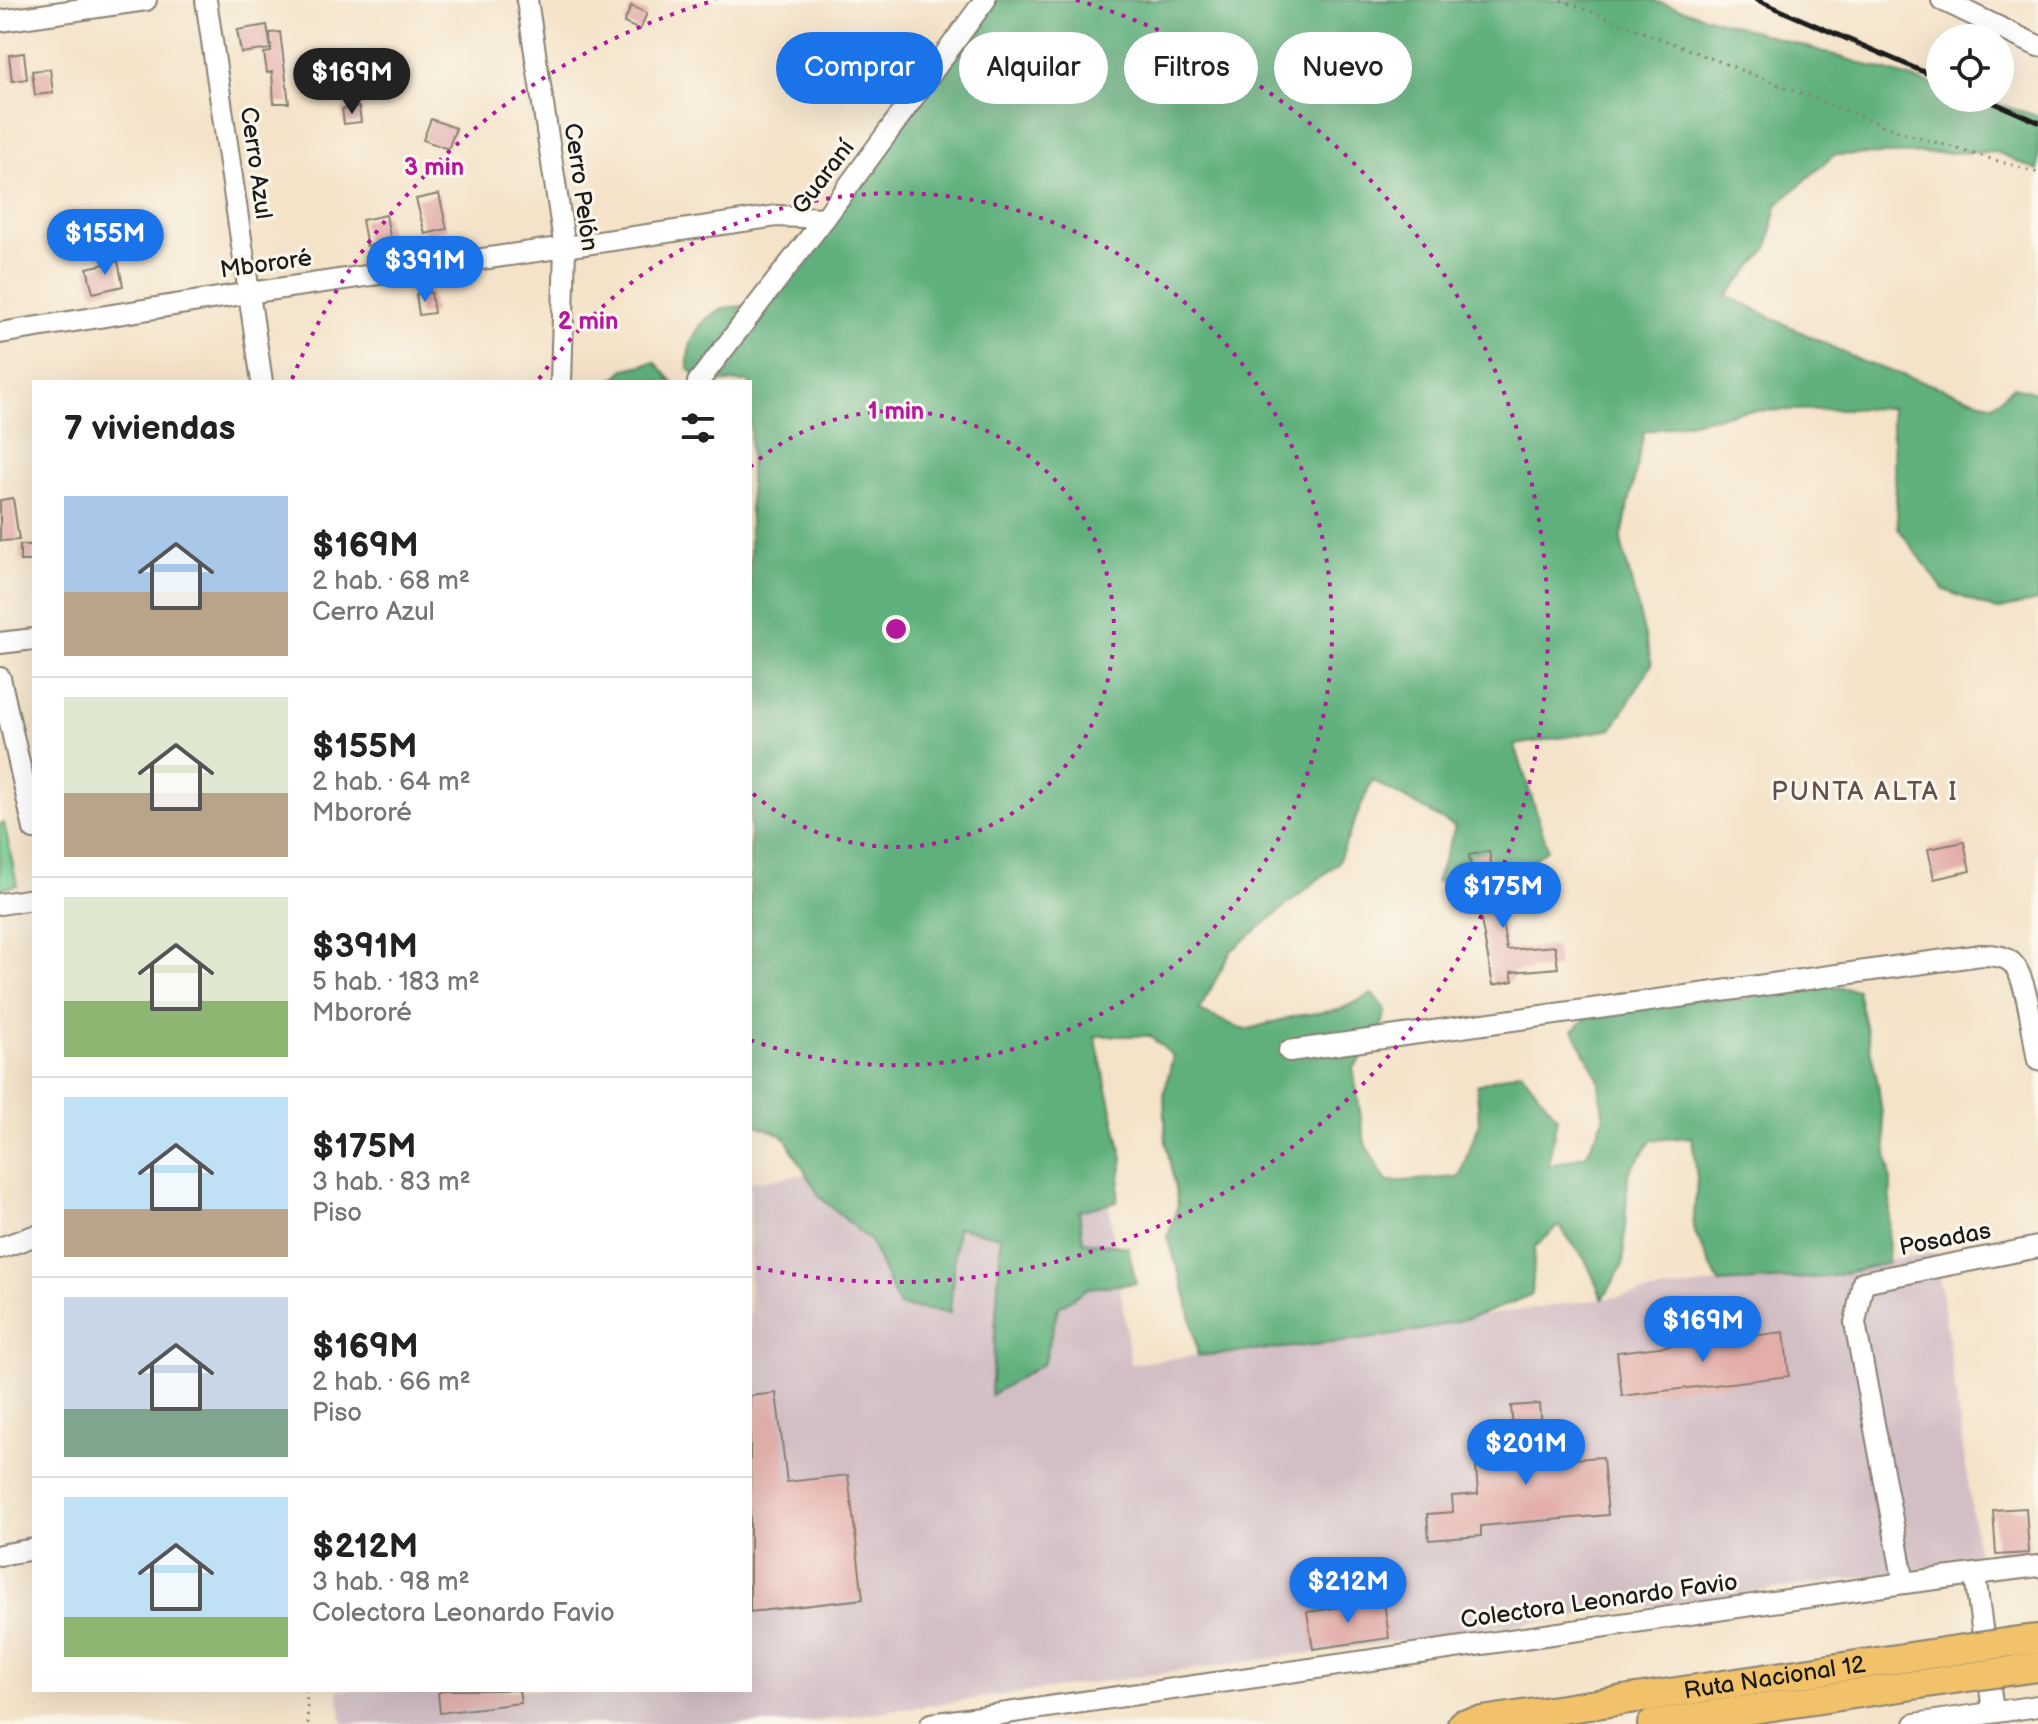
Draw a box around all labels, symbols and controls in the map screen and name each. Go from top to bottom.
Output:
map controls [1926,24,2014,112]
button: locate [1926,24,2014,112]
chip: Comprar [776,32,943,104]
chip: Alquilar [959,32,1108,104]
chip: Filtros [1124,32,1258,104]
chip: Nuevo [1274,32,1412,104]
pin: $169M [296,48,408,116]
text: $169M [311,58,393,89]
street label: Cerro Azul [234,105,278,221]
street label: Cerro Pelón [558,121,604,253]
street label: Guaraní [786,134,861,220]
text: 3 min [404,153,464,182]
pin: $155M [49,209,161,277]
text: $155M [65,219,145,250]
pin: $391M [369,236,481,304]
street label: Mbororé [218,243,314,285]
text: $391M [385,246,465,277]
text: 2 min [558,307,618,336]
text: 1 min [868,397,924,426]
icon: filters [676,406,720,450]
text: 7 viviendas [64,408,236,449]
text: $169M [312,525,419,566]
icon: home [128,528,224,624]
text: 2 hab. · 68 m² [312,566,470,597]
text: Cerro Azul [312,597,435,628]
centre of rings [882,615,910,643]
text: $155M [312,726,417,767]
icon: home [128,729,224,825]
text: 2 hab. · 64 m² [312,767,471,798]
district label: PUNTA ALTA I [1771,777,1959,808]
text: Mbororé [312,798,412,829]
pin: $175M [1447,862,1559,930]
text: $175M [1463,872,1543,903]
text: $391M [312,926,418,967]
icon: home [128,929,224,1025]
text: 5 hab. · 183 m² [312,967,480,998]
text: Mbororé [312,998,412,1029]
text: $175M [312,1126,416,1167]
icon: home [128,1129,224,1225]
text: 3 hab. · 83 m² [312,1167,471,1198]
text: Piso [312,1198,362,1229]
street label: Posadas [1897,1216,1993,1262]
pin: $169M [1647,1296,1759,1364]
text: $169M [1662,1306,1744,1337]
text: $169M [312,1326,419,1367]
icon: home [128,1329,224,1425]
text: 2 hab. · 66 m² [312,1367,471,1398]
text: Piso [312,1398,362,1429]
pin: $201M [1470,1419,1582,1487]
text: $201M [1485,1429,1567,1460]
text: $212M [312,1526,418,1567]
icon: home [128,1529,224,1625]
pin: $212M [1292,1557,1404,1625]
text: 3 hab. · 98 m² [312,1567,470,1598]
text: $212M [1307,1567,1389,1598]
street label: Colectora Leonardo Favio [1459,1567,1739,1635]
text: Colectora Leonardo Favio [312,1598,615,1629]
street label: Ruta Nacional 12 [1682,1649,1867,1705]

